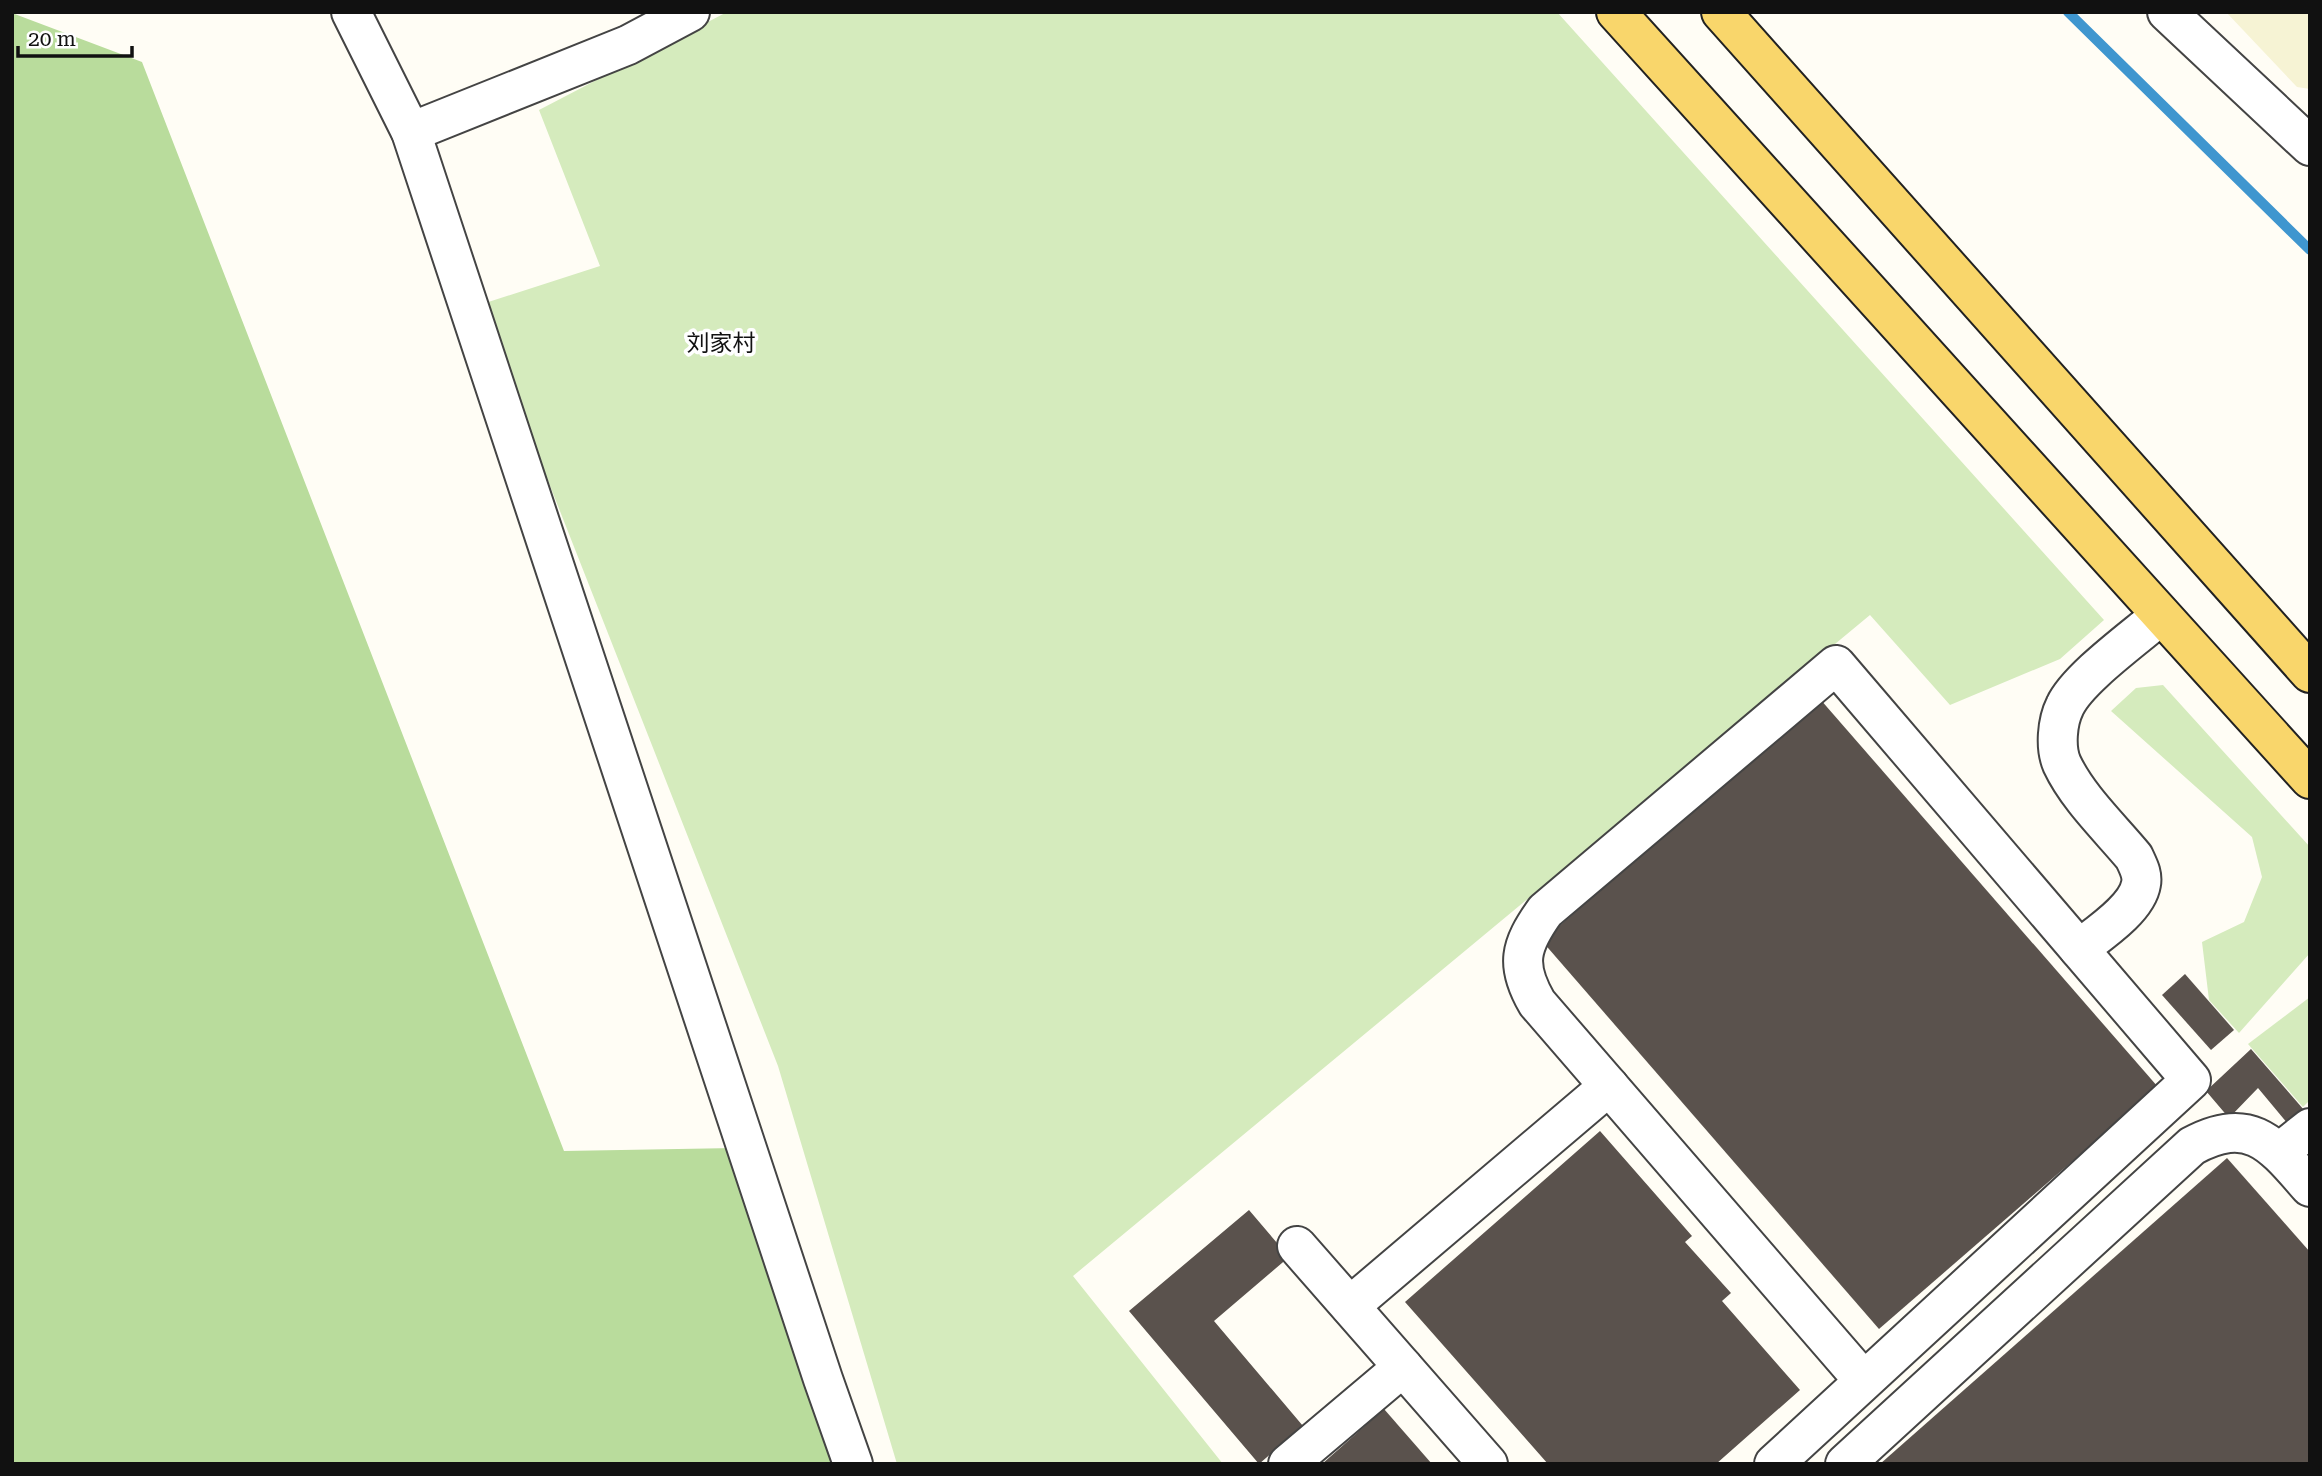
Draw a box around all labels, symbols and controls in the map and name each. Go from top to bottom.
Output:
scale bar [18,14,131,58]
text: 20 m [28,27,76,51]
district label: 刘家村 [687,330,756,357]

